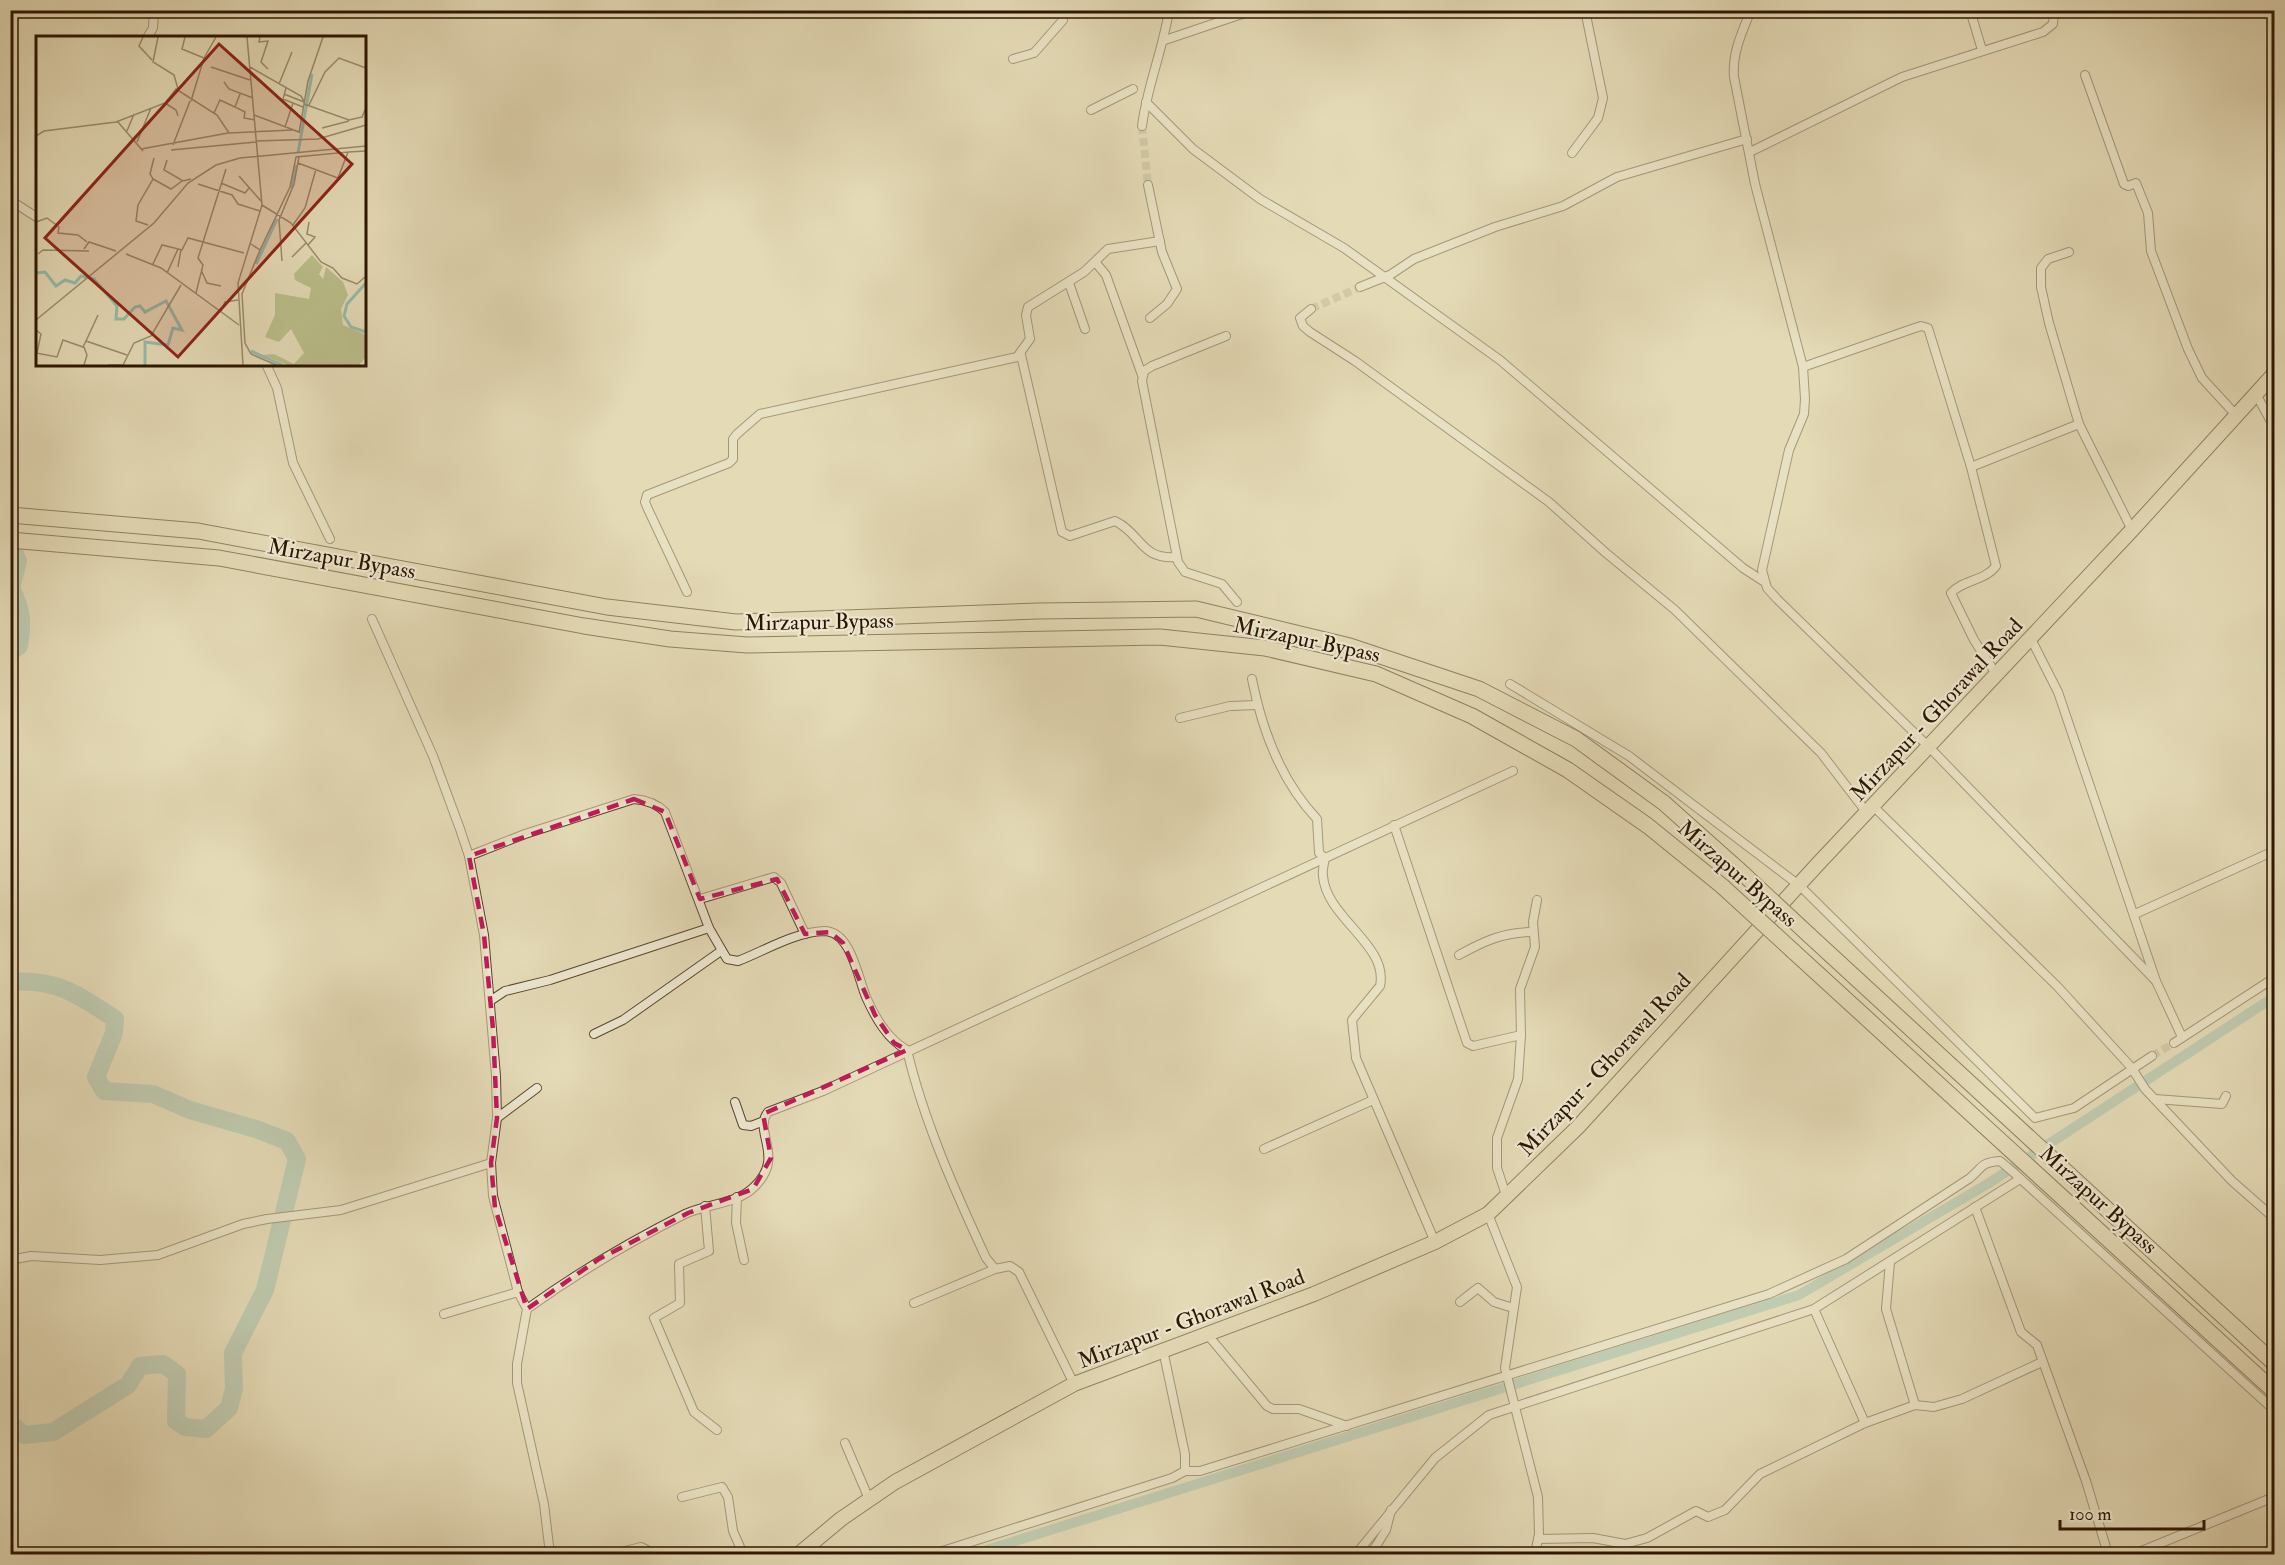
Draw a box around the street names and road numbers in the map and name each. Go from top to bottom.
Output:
street label: Mirzapur Bypass [266,532,418,587]
street label: Mirzapur Bypass [744,607,894,638]
street label: Mirzapur Bypass [1231,611,1383,670]
street label: Mirzapur - Ghorawal Road [1844,612,2030,808]
street label: Mirzapur Bypass [1671,814,1803,934]
street label: Mirzapur - Ghorawal Road [1512,967,1698,1163]
street label: Mirzapur Bypass [2033,1139,2163,1261]
street label: Mirzapur - Ghorawal Road [1074,1263,1309,1376]

